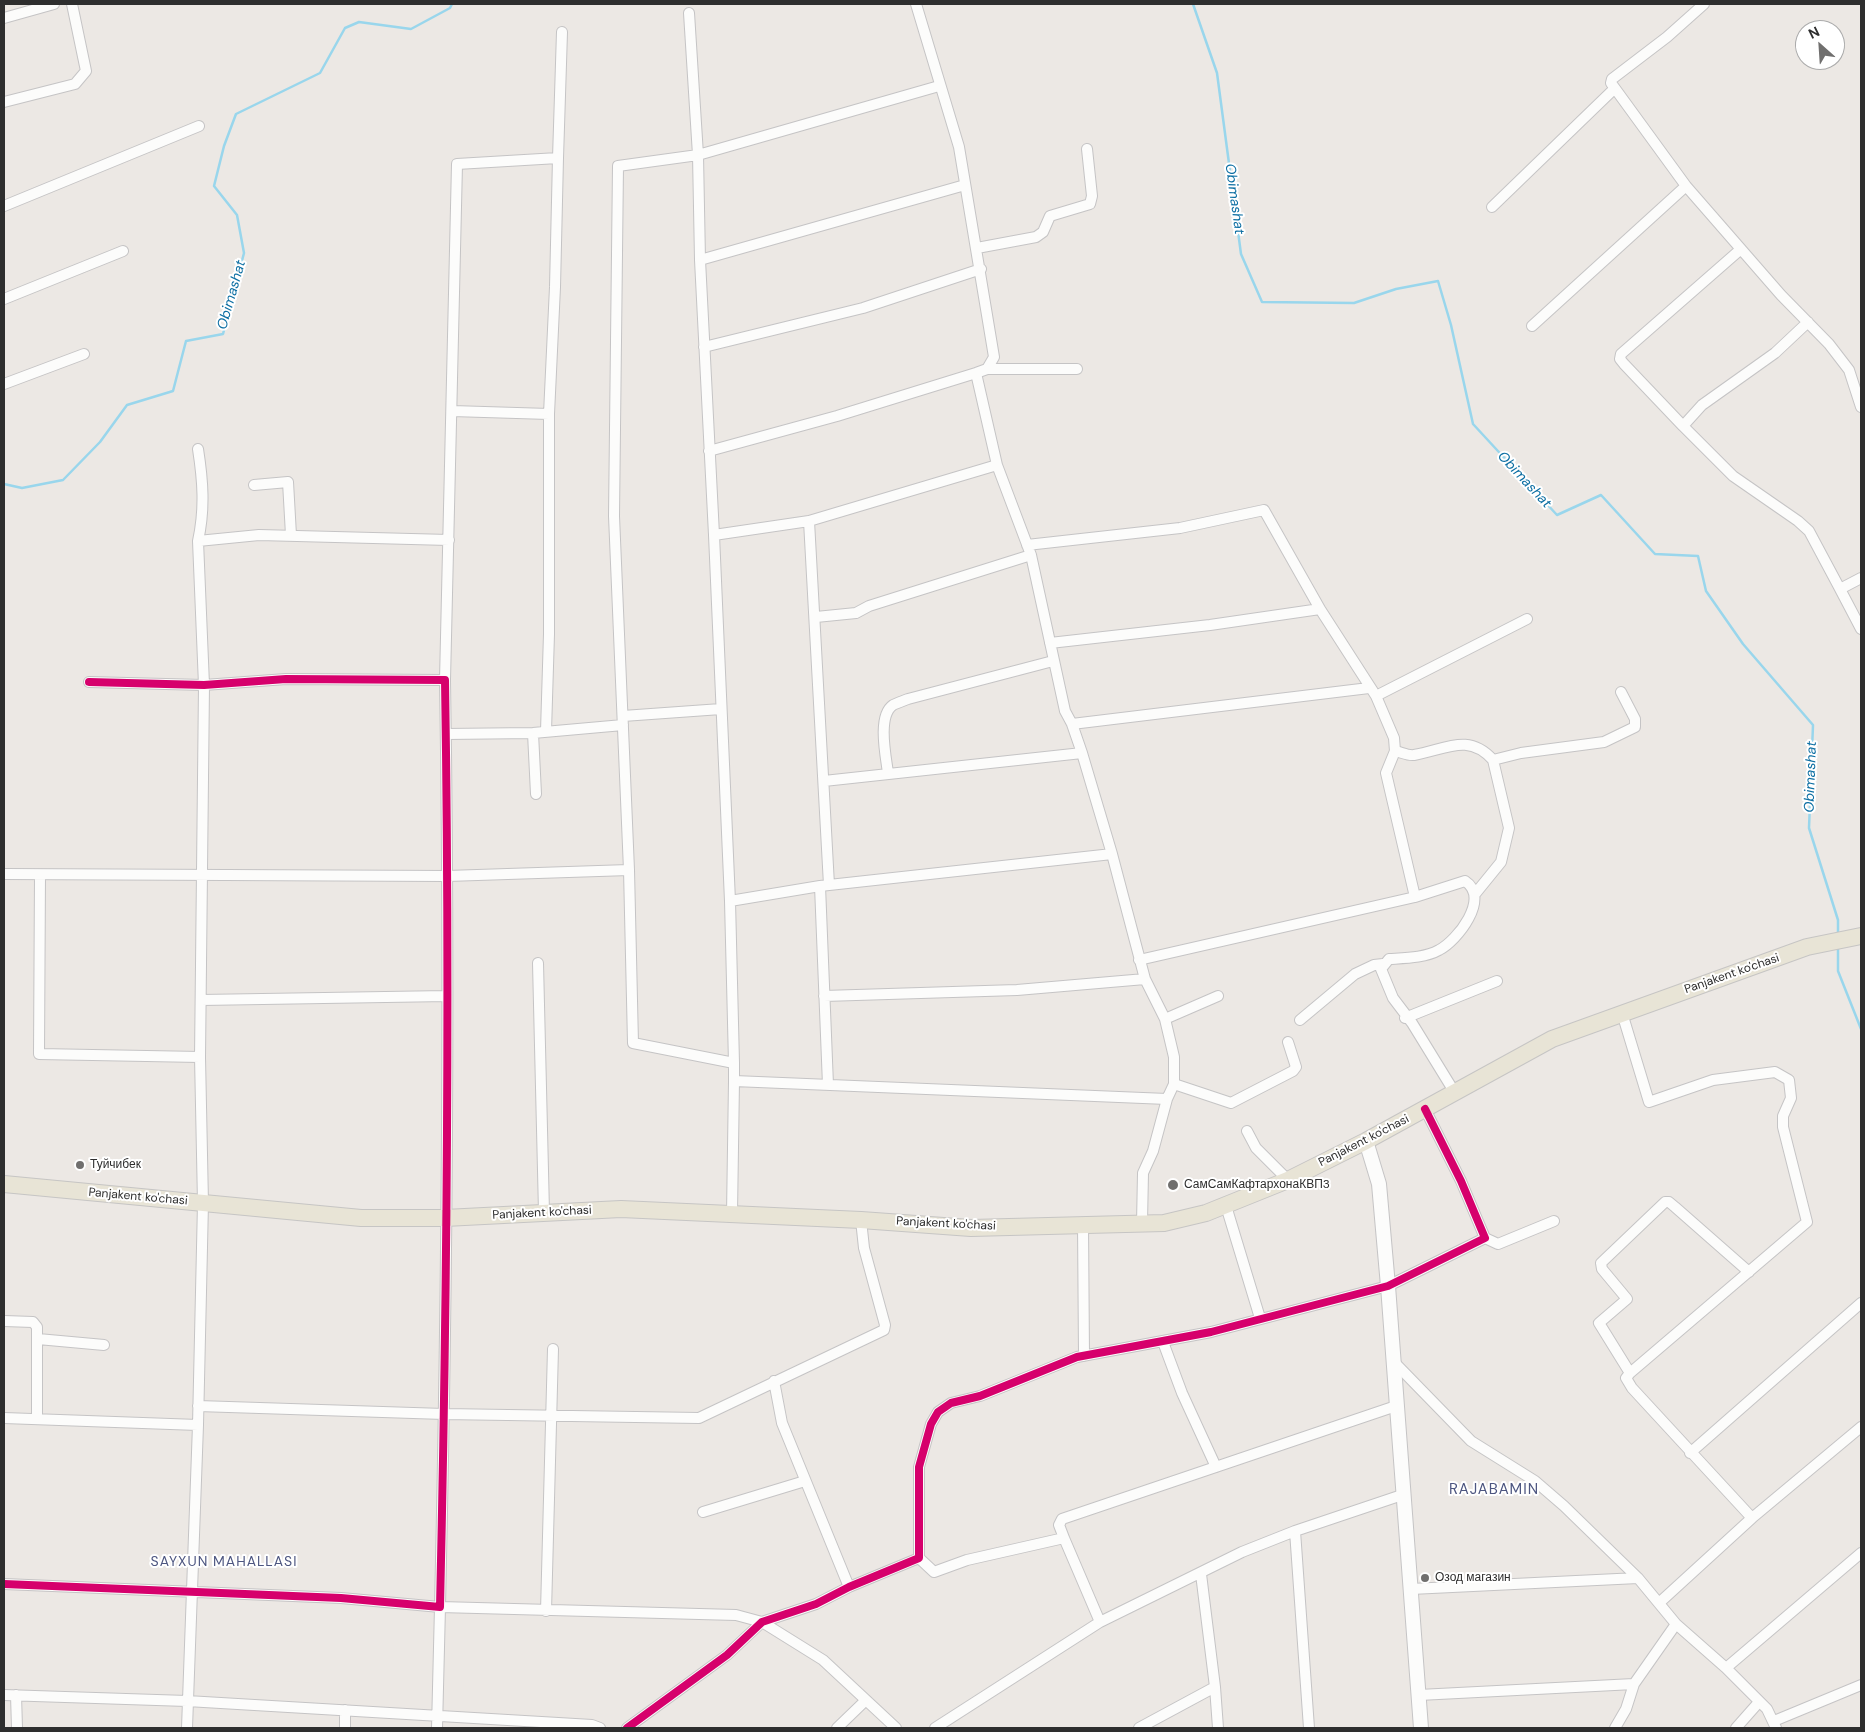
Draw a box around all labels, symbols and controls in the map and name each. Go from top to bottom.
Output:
north arrow [1795,20,1845,70]
text: N [1805,22,1822,43]
water label: Obimashat [1221,162,1247,236]
water label: Obimashat [214,258,250,332]
water label: Obimashat [1494,448,1554,512]
water label: Obimashat [1801,741,1821,813]
street label: Panjakent ko'chasi [1683,951,1781,997]
street label: Panjakent ko'chasi [1316,1112,1412,1170]
place label: Туйчибек [90,1158,141,1172]
marker: Туйчибек [74,1159,86,1171]
marker: СамСамКафтархонаКВП3 [1166,1178,1180,1192]
place label: СамСамКафтархонаКВП3 [1184,1178,1330,1192]
street label: Panjakent ko'chasi [88,1185,188,1209]
street label: Panjakent ko'chasi [492,1203,592,1223]
street label: Panjakent ko'chasi [896,1214,996,1234]
district label: RAJABAMIN [1448,1481,1540,1499]
district label: SAYXUN MAHALLASI [149,1554,299,1570]
place label: Озод магазин [1435,1571,1511,1585]
marker: Озод магазин [1419,1572,1431,1584]

